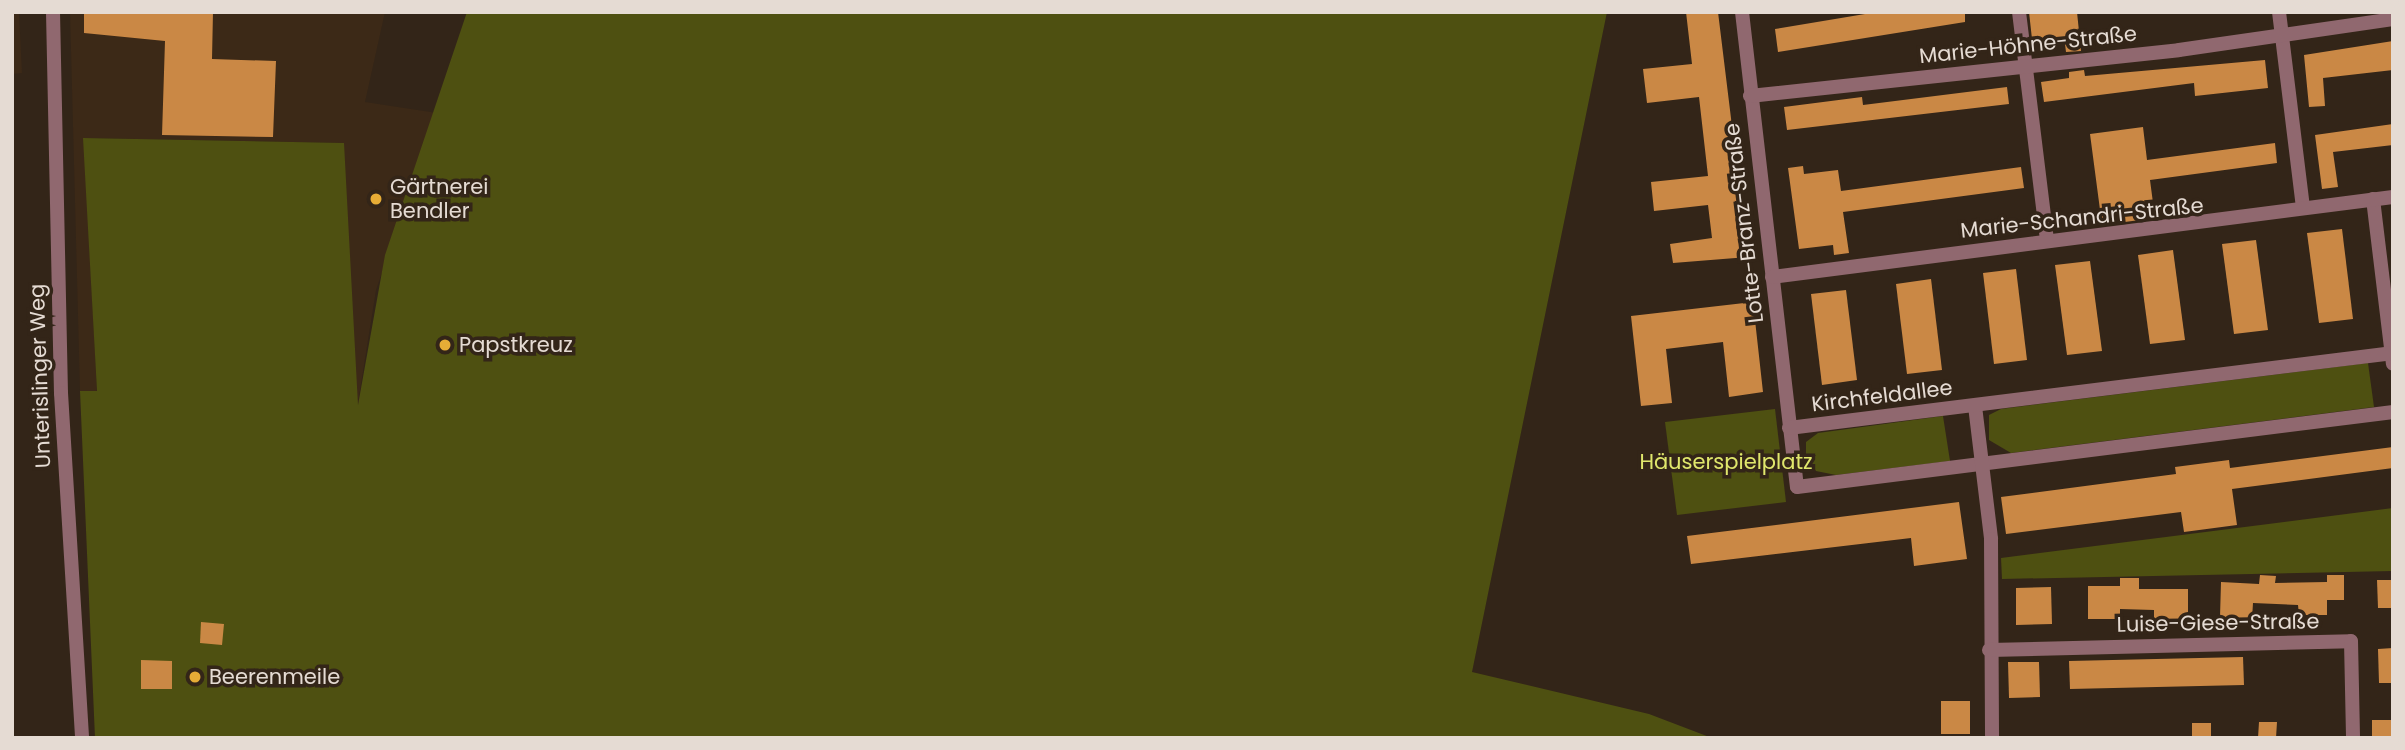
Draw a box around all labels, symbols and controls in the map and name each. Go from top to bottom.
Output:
street label: Marie-Höhne-Straße [1918,21,2138,69]
street label: Lotte-Branz-Straße [1719,122,1769,324]
place label: Gärtnerei Bendler [390,174,488,224]
marker: Gärtnerei Bendler [368,191,384,207]
street label: Marie-Schandri-Straße [1959,193,2205,243]
street label: Unterislinger Weg [24,283,56,469]
place label: Papstkreuz [459,332,573,358]
marker: Papstkreuz [437,337,453,353]
street label: Kirchfeldallee [1810,375,1954,417]
park label: Häuserspielplatz [1639,449,1813,475]
street label: Luise-Giese-Straße [2116,609,2320,637]
place label: Beerenmeile [209,664,340,690]
marker: Beerenmeile [187,669,203,685]

